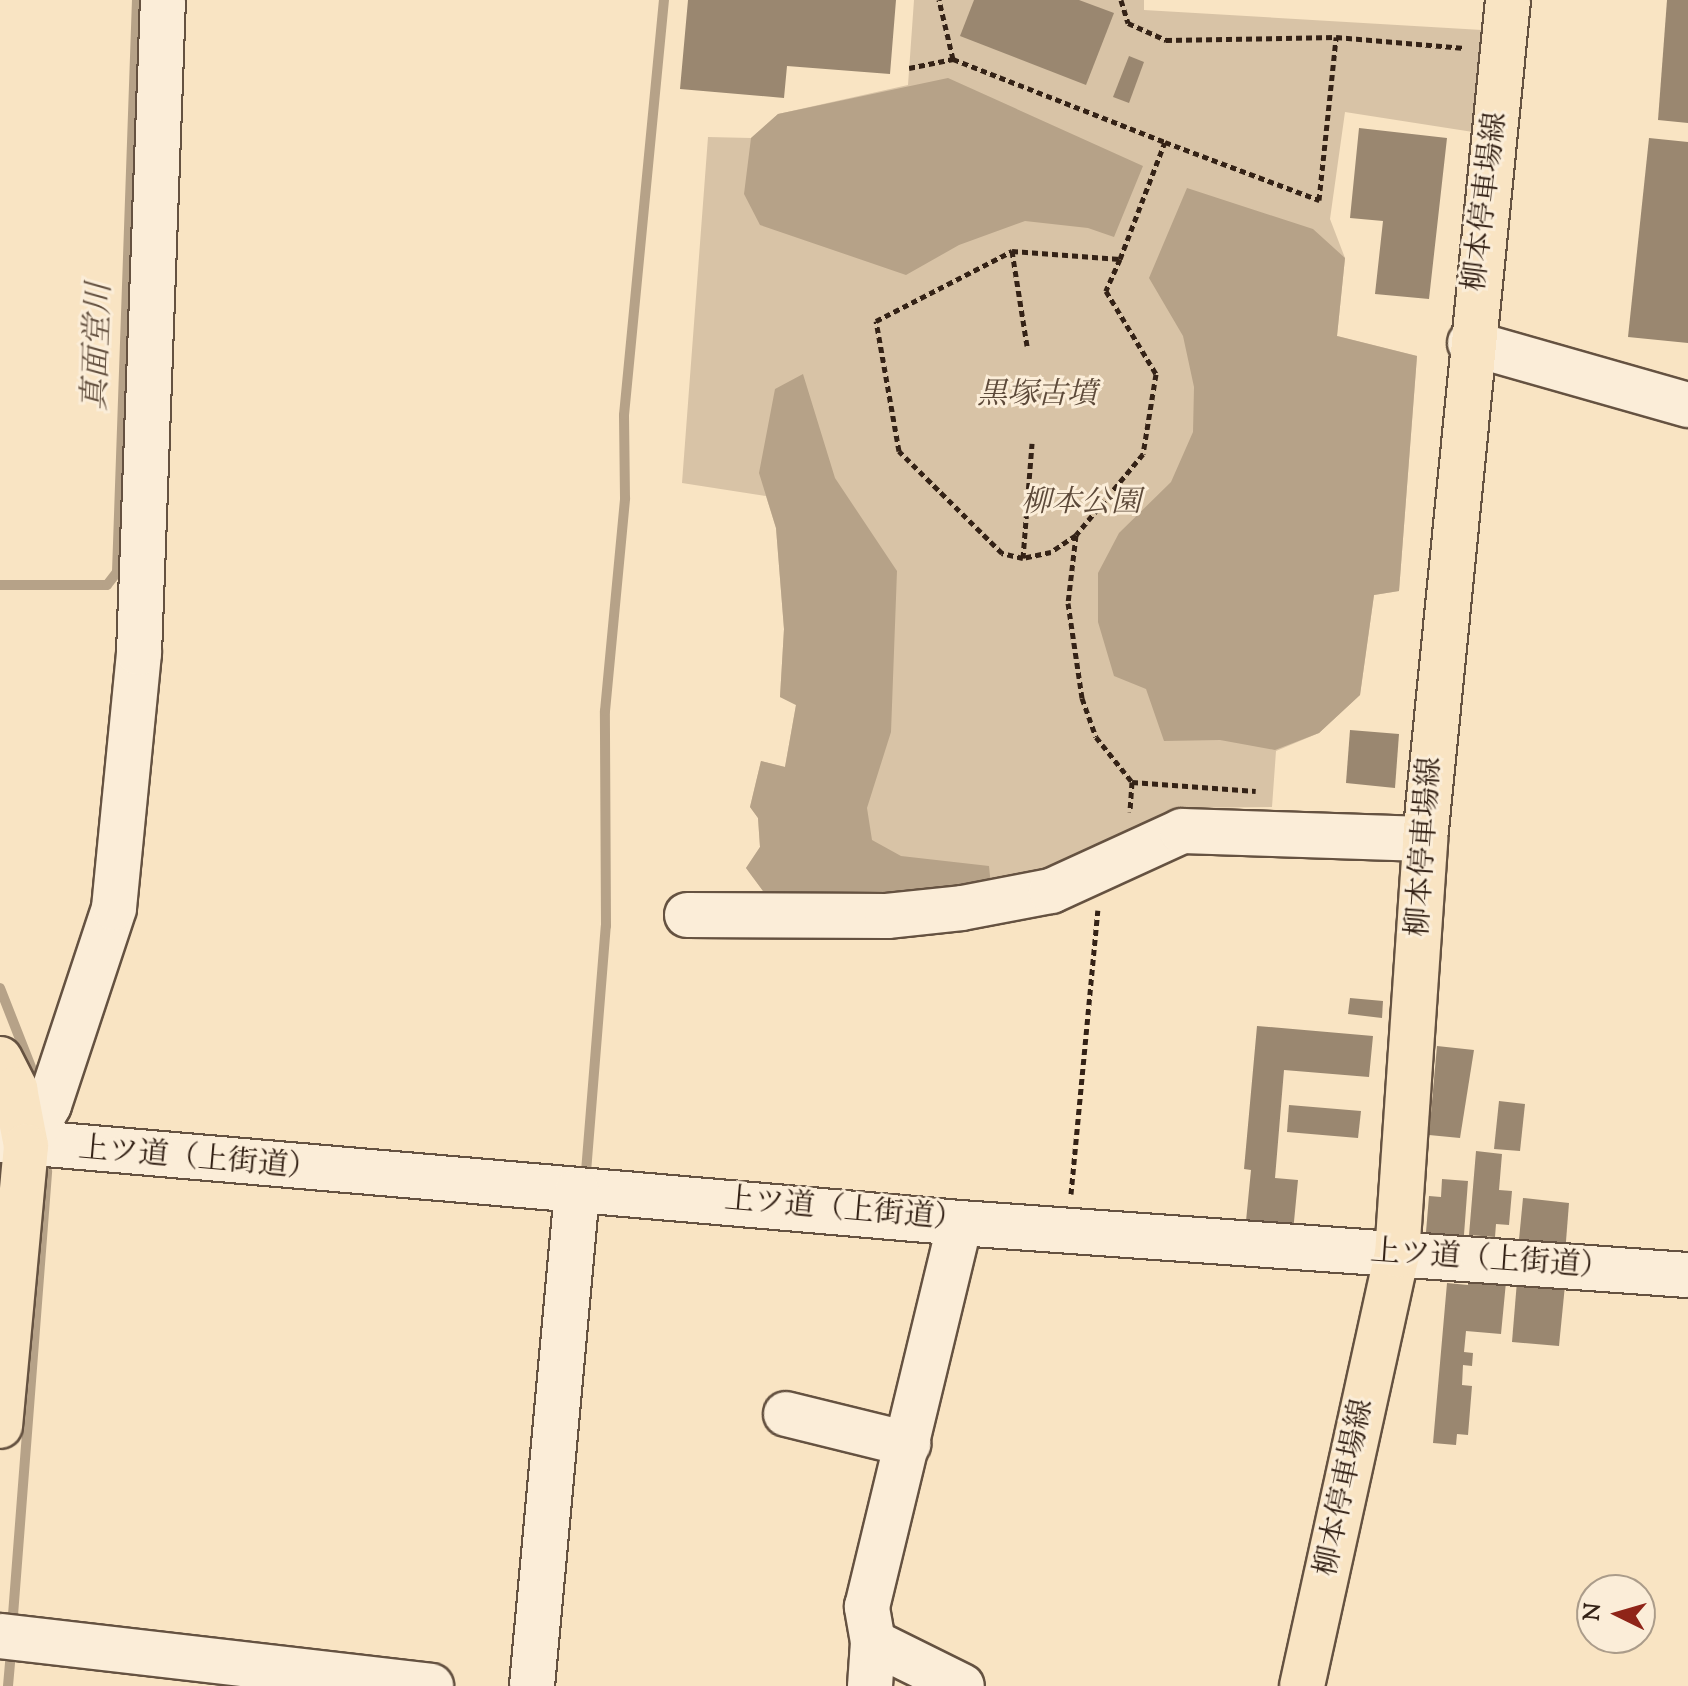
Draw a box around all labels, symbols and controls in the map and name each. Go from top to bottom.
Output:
street label: 柳本停車場線 [1458,110,1516,294]
water label: 真面堂川 [78,282,120,412]
park label: 黒塚古墳 [977,378,1097,414]
park label: 柳本公園 [1021,486,1141,522]
street label: 柳本停車場線 [1402,756,1450,938]
street label: 上ツ道（上街道） [77,1132,319,1188]
street label: 上ツ道（上街道） [723,1183,965,1239]
street label: 上ツ道（上街道） [1369,1235,1611,1287]
street label: 柳本停車場線 [1310,1396,1382,1580]
north arrow [1576,1574,1656,1654]
text: N [1577,1602,1611,1622]

